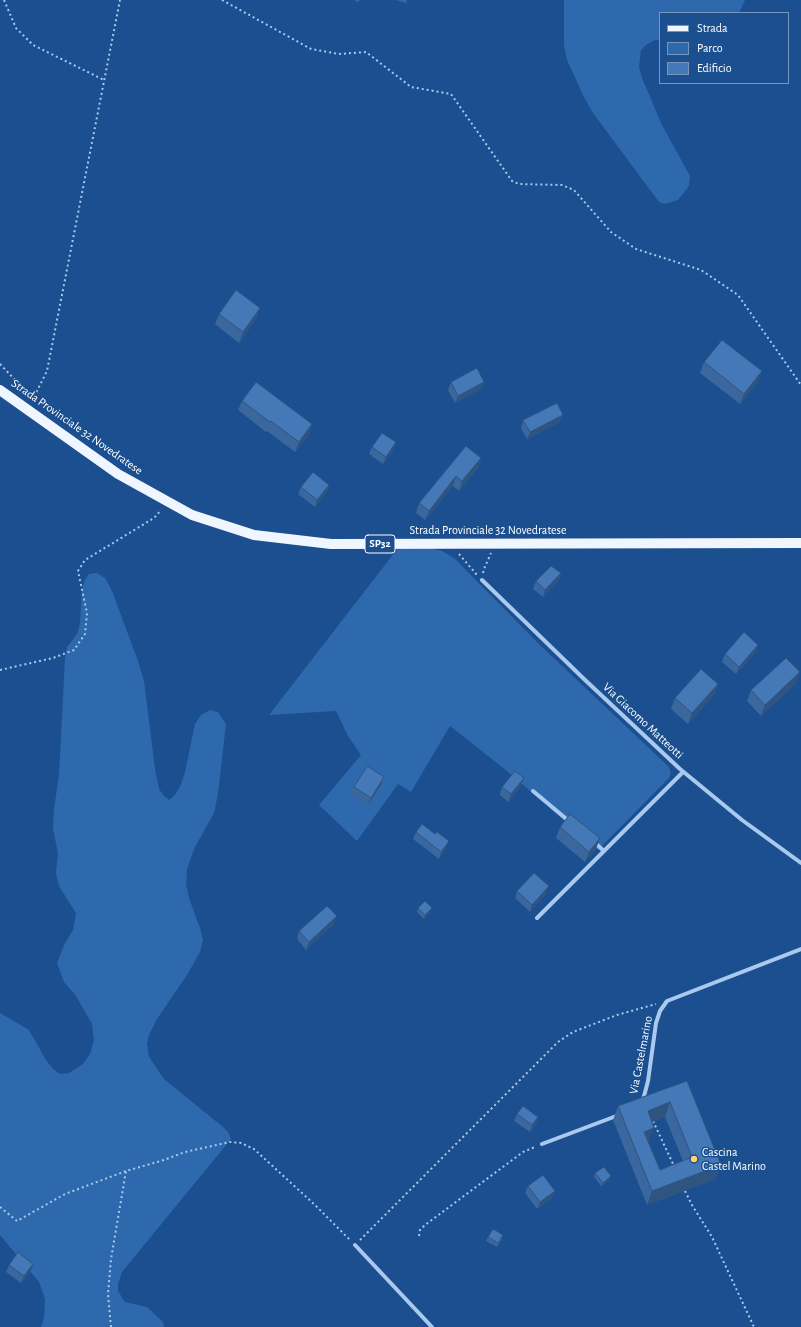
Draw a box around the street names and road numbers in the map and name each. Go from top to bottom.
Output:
street label: Strada Provinciale 32 Novedratese [9,376,145,478]
street label: Strada Provinciale 32 Novedratese [409,523,567,537]
road number: SP32 [365,535,395,553]
street label: Via Giacomo Matteotti [600,680,686,762]
street label: Via Castelmarino [626,1015,656,1095]

